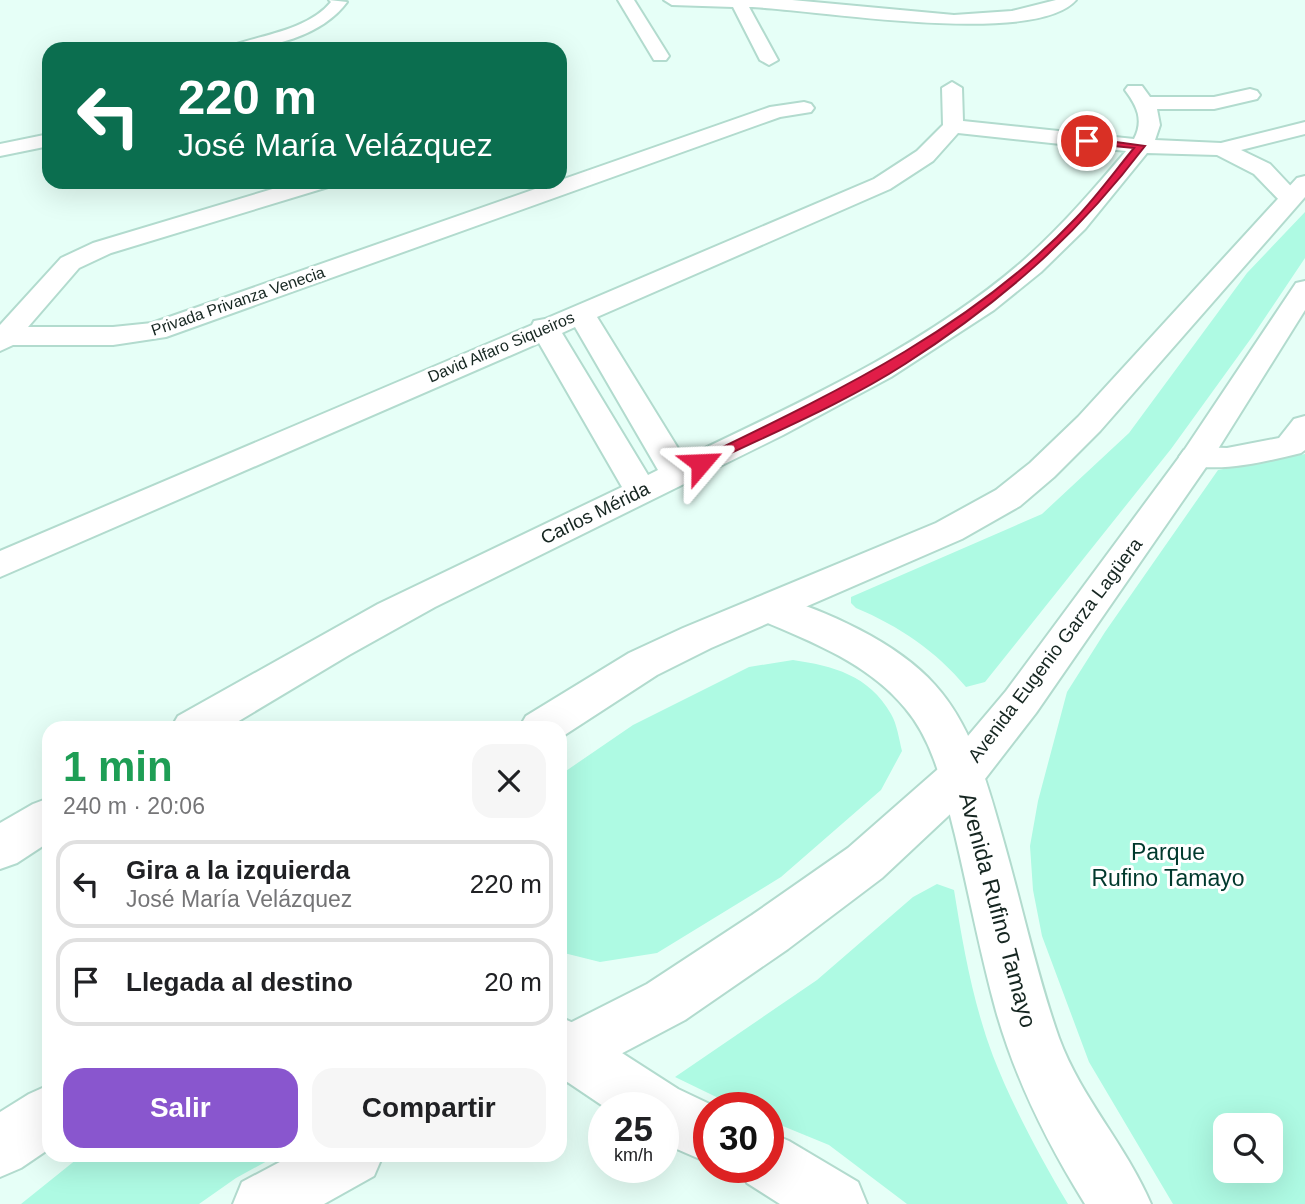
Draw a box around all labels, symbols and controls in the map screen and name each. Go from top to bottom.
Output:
icon: left [63,70,154,161]
text: 220 m [178,70,317,124]
pin [1057,111,1117,171]
icon: arrive [1068,122,1106,160]
text: José María Velázquez [178,127,493,163]
street label: Privada Privanza Venecia [149,263,327,339]
street label: David Alfaro Siqueiros [425,308,577,386]
position arrow [664,426,738,500]
street label: Carlos Mérida [537,477,653,548]
street label: Avenida Eugenio Garza Lagüera [964,533,1146,766]
text: 1 min [63,743,173,790]
button: close [472,744,546,818]
street label: Avenida Rufino Tamayo [954,790,1042,1030]
text: 240 m · 20:06 [63,793,205,819]
park label: Parque Rufino Tamayo [1092,839,1245,891]
text: Gira a la izquierda [126,855,350,885]
icon: left [67,865,105,903]
text: 220 m [470,869,542,899]
text: José María Velázquez [126,886,352,912]
icon: arrive [67,963,105,1001]
text: Llegada al destino [126,967,353,997]
text: 20 m [484,967,542,997]
button: Salir [63,1068,298,1148]
button: Compartir [312,1068,546,1148]
speed limit sign: 30 [693,1092,784,1183]
text: 25 [614,1109,653,1148]
map controls [1213,1113,1283,1183]
button: search [1213,1113,1283,1183]
text: km/h [614,1145,653,1165]

